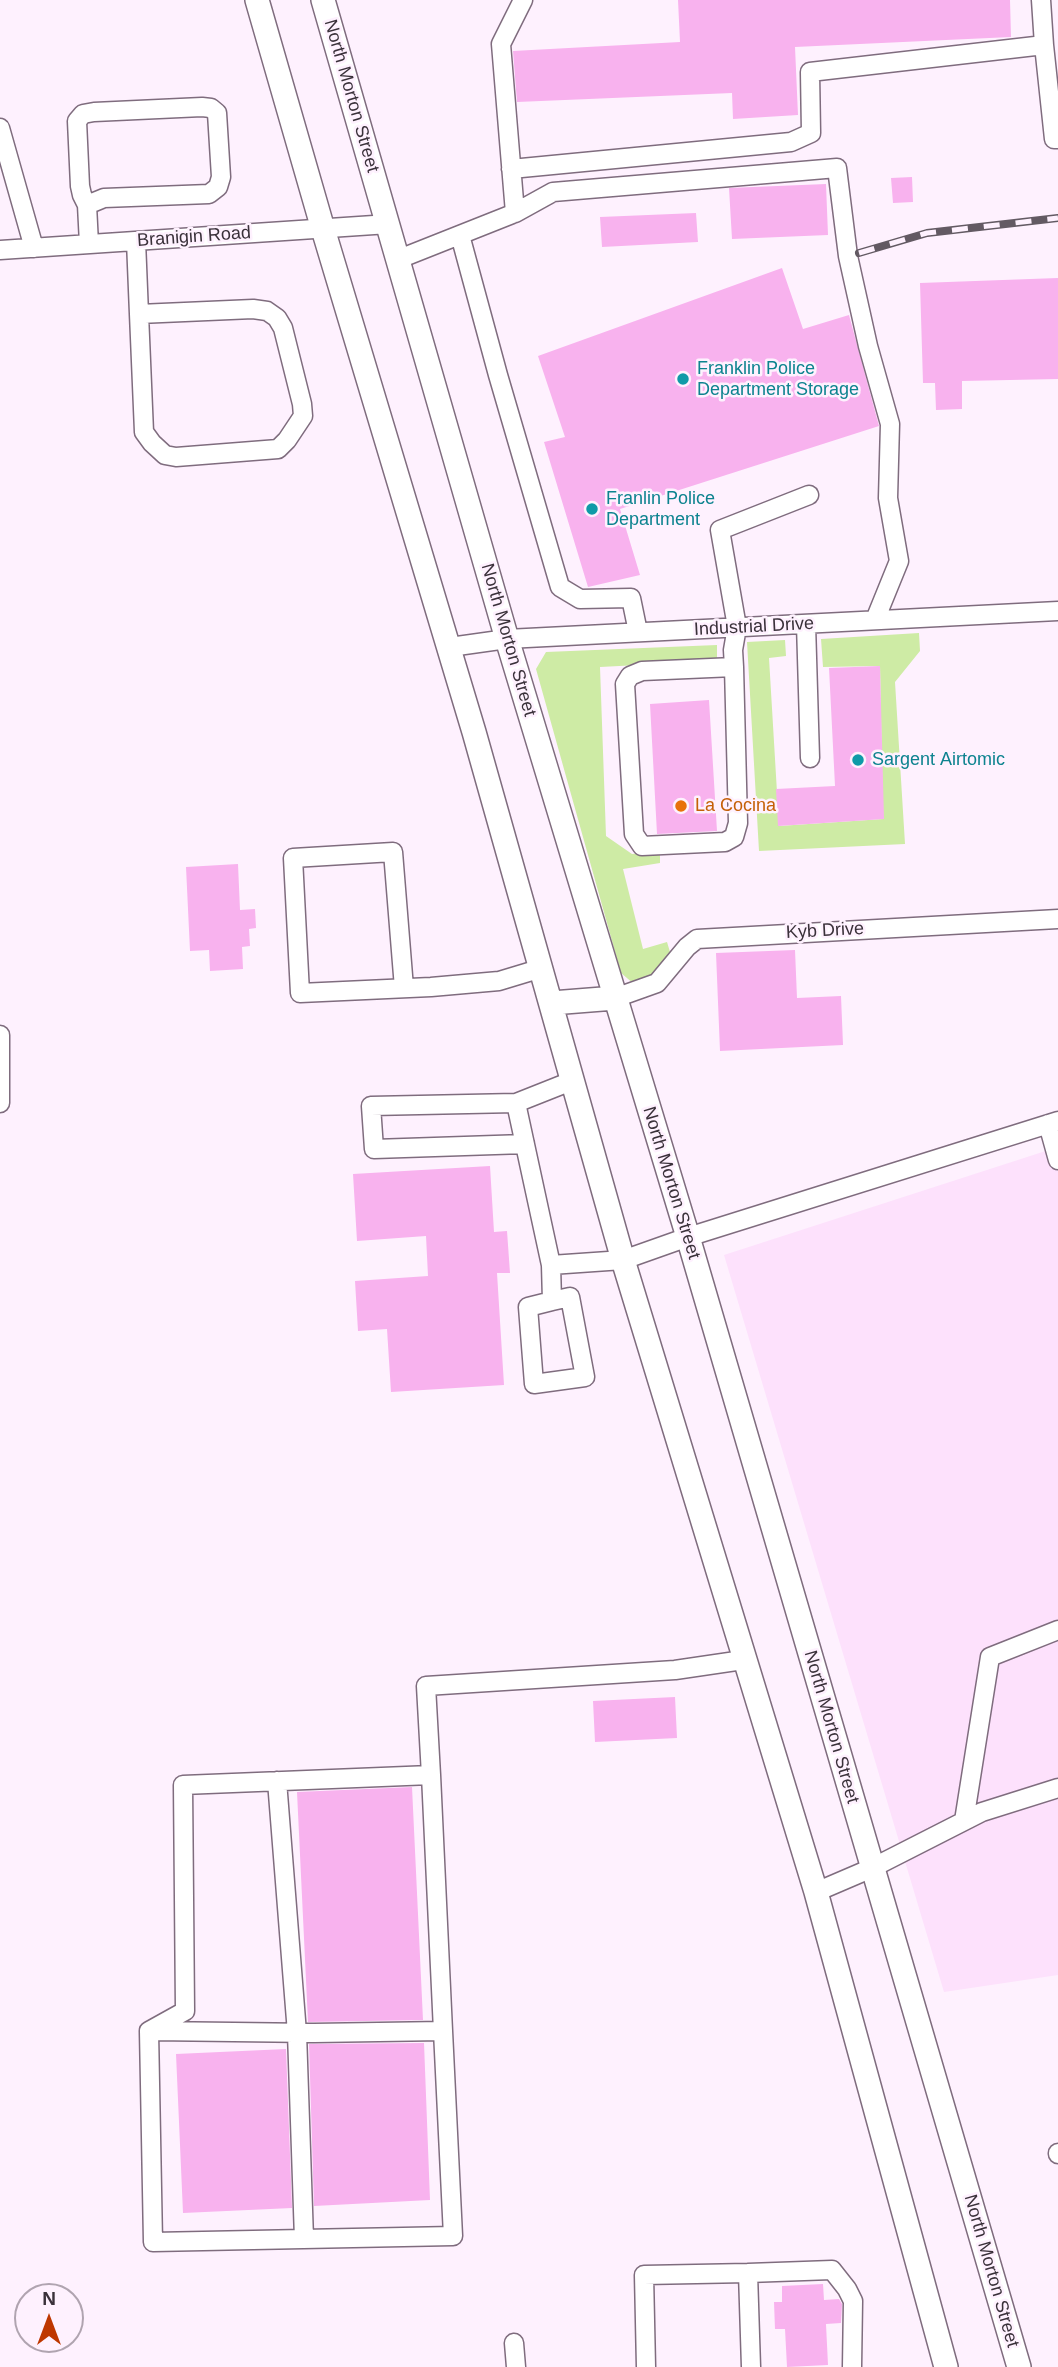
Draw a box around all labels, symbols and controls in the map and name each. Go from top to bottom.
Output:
street label: North Morton Street [319,17,383,175]
street label: Branigin Road [136,222,252,252]
place label: Franklin Police Department Storage [697,358,859,400]
marker: Franklin Police Department Storage [675,371,691,387]
place label: Franlin Police Department [606,488,715,530]
marker: Franlin Police Department [584,501,600,517]
street label: North Morton Street [476,561,540,719]
street label: Industrial Drive [693,613,815,641]
place label: Sargent Airtomic [872,749,1005,771]
marker: Sargent Airtomic [850,752,866,768]
place label: La Cocina [695,795,776,817]
marker: La Cocina [673,798,689,814]
street label: Kyb Drive [785,918,865,944]
street label: North Morton Street [638,1104,704,1262]
street label: North Morton Street [799,1648,863,1806]
street label: North Morton Street [959,2192,1023,2350]
north arrow [14,2283,84,2353]
text: N [42,2288,56,2309]

